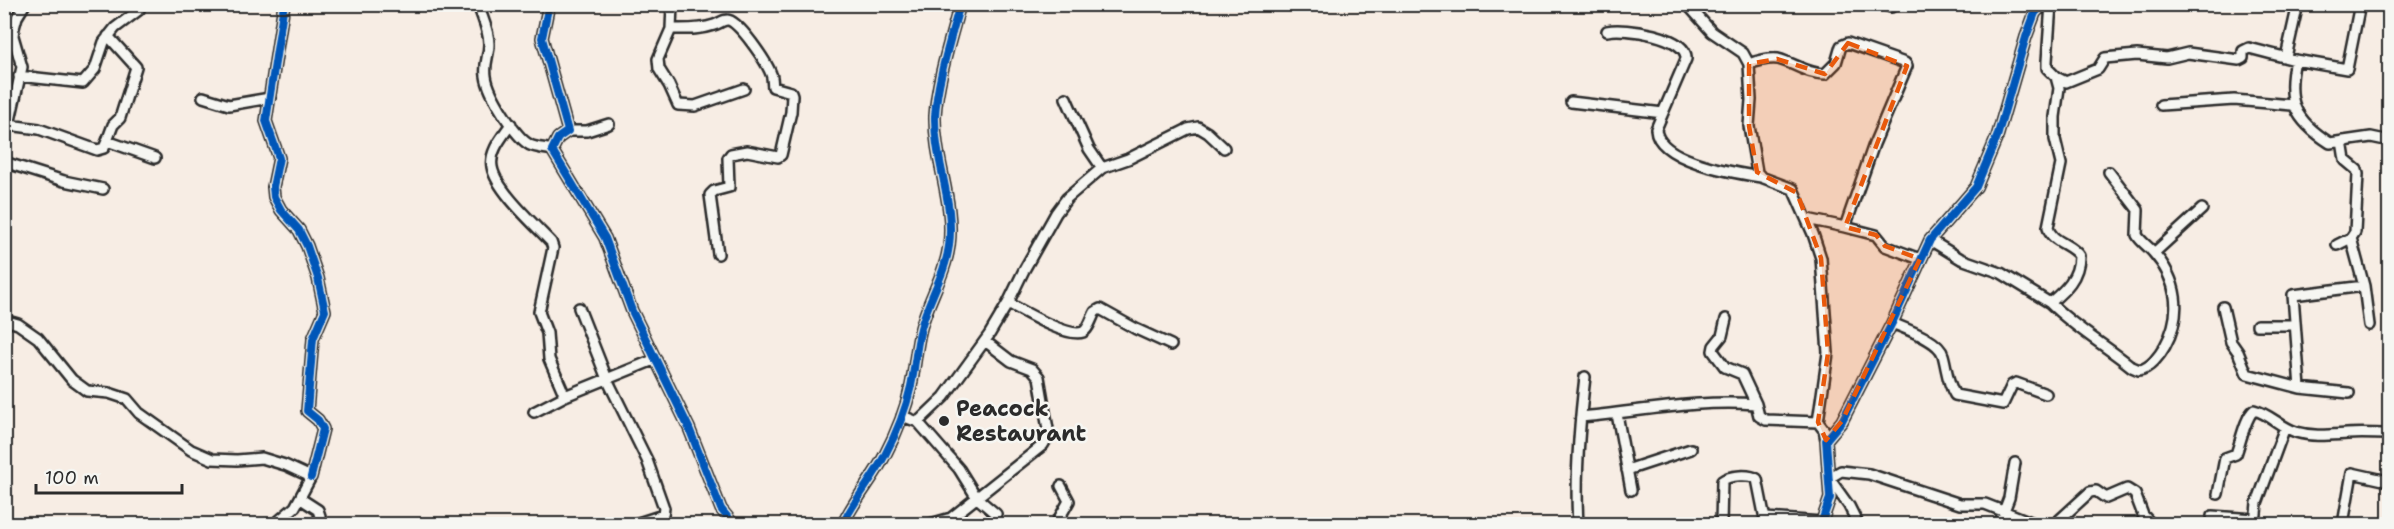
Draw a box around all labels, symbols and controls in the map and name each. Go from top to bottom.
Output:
place label: Peacock Restaurant [956,394,1087,448]
marker: Peacock Restaurant [937,414,951,428]
scale bar [36,457,182,495]
text: 100 m [45,466,99,490]

